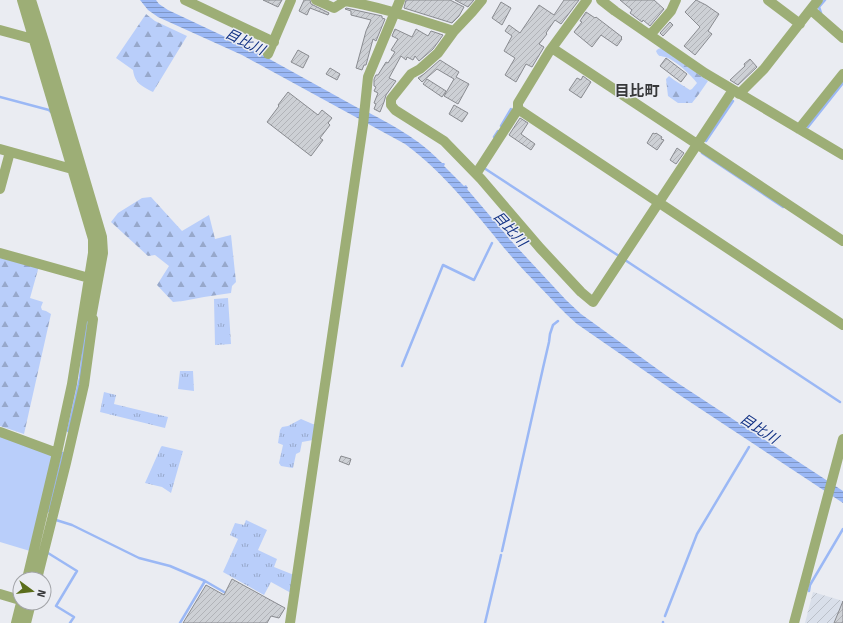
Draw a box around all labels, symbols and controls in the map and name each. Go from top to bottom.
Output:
water label: 目比川 [222,25,269,60]
district label: 目比町 [614,82,660,100]
water label: 目比川 [490,208,532,252]
water label: 目比川 [737,410,783,449]
north arrow [12,571,52,611]
text: N [34,588,48,599]

